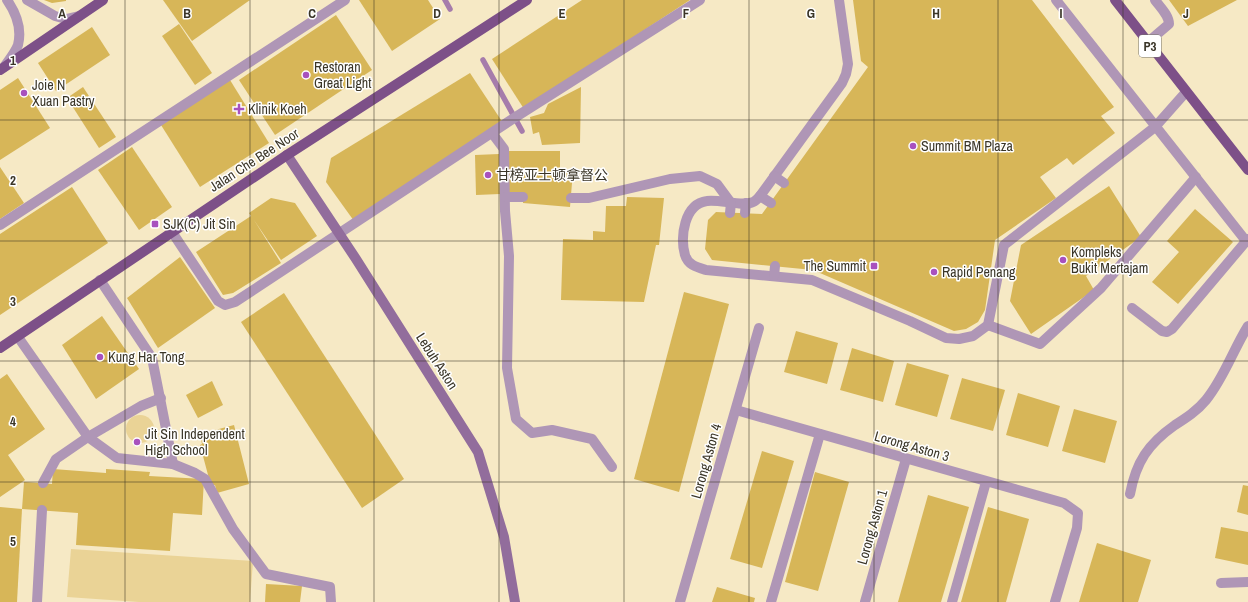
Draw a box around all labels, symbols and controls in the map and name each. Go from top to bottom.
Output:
text: A [58,5,66,22]
text: B [183,5,191,22]
text: C [308,5,316,22]
text: D [433,5,441,22]
text: E [558,5,566,22]
text: F [683,5,690,22]
text: G [807,5,815,22]
text: H [932,5,940,22]
text: I [1060,5,1063,22]
text: J [1183,5,1189,22]
road number: P3 [1139,35,1161,57]
text: 1 [10,52,16,69]
place label: Restoran Great Light [314,58,371,92]
marker: Restoran Great Light [301,70,311,80]
place label: Joie N Xuan Pastry [32,76,95,110]
marker: Joie N Xuan Pastry [19,88,29,98]
place label: Klinik Koeh [248,100,307,118]
marker: Klinik Koeh [233,103,245,115]
street label: Jalan Che Bee Noor [206,124,302,196]
place label: Summit BM Plaza [921,137,1013,155]
marker: Summit BM Plaza [908,141,918,151]
place label: 甘榜亚士顿拿督公 [496,166,608,184]
marker: 甘榜亚士顿拿督公 [483,170,493,180]
text: 2 [10,172,16,189]
place label: SJK(C) Jit Sin [163,215,236,233]
marker: SJK(C) Jit Sin [150,219,160,229]
place label: Kompleks Bukit Mertajam [1071,243,1148,277]
marker: Kompleks Bukit Mertajam [1058,255,1068,265]
place label: The Summit [803,257,866,275]
marker: The Summit [869,261,879,271]
place label: Rapid Penang [942,263,1016,281]
marker: Rapid Penang [929,267,939,277]
text: 3 [10,293,16,310]
street label: Lebuh Aston [412,329,462,393]
place label: Kung Har Tong [108,348,185,366]
marker: Kung Har Tong [95,352,105,362]
text: 4 [10,413,16,430]
street label: Lorong Aston 4 [687,421,725,501]
place label: Jit Sin Independent High School [145,425,245,459]
street label: Lorong Aston 3 [872,427,952,465]
marker: Jit Sin Independent High School [132,437,142,447]
street label: Lorong Aston 1 [853,487,891,567]
text: 5 [10,533,16,550]

